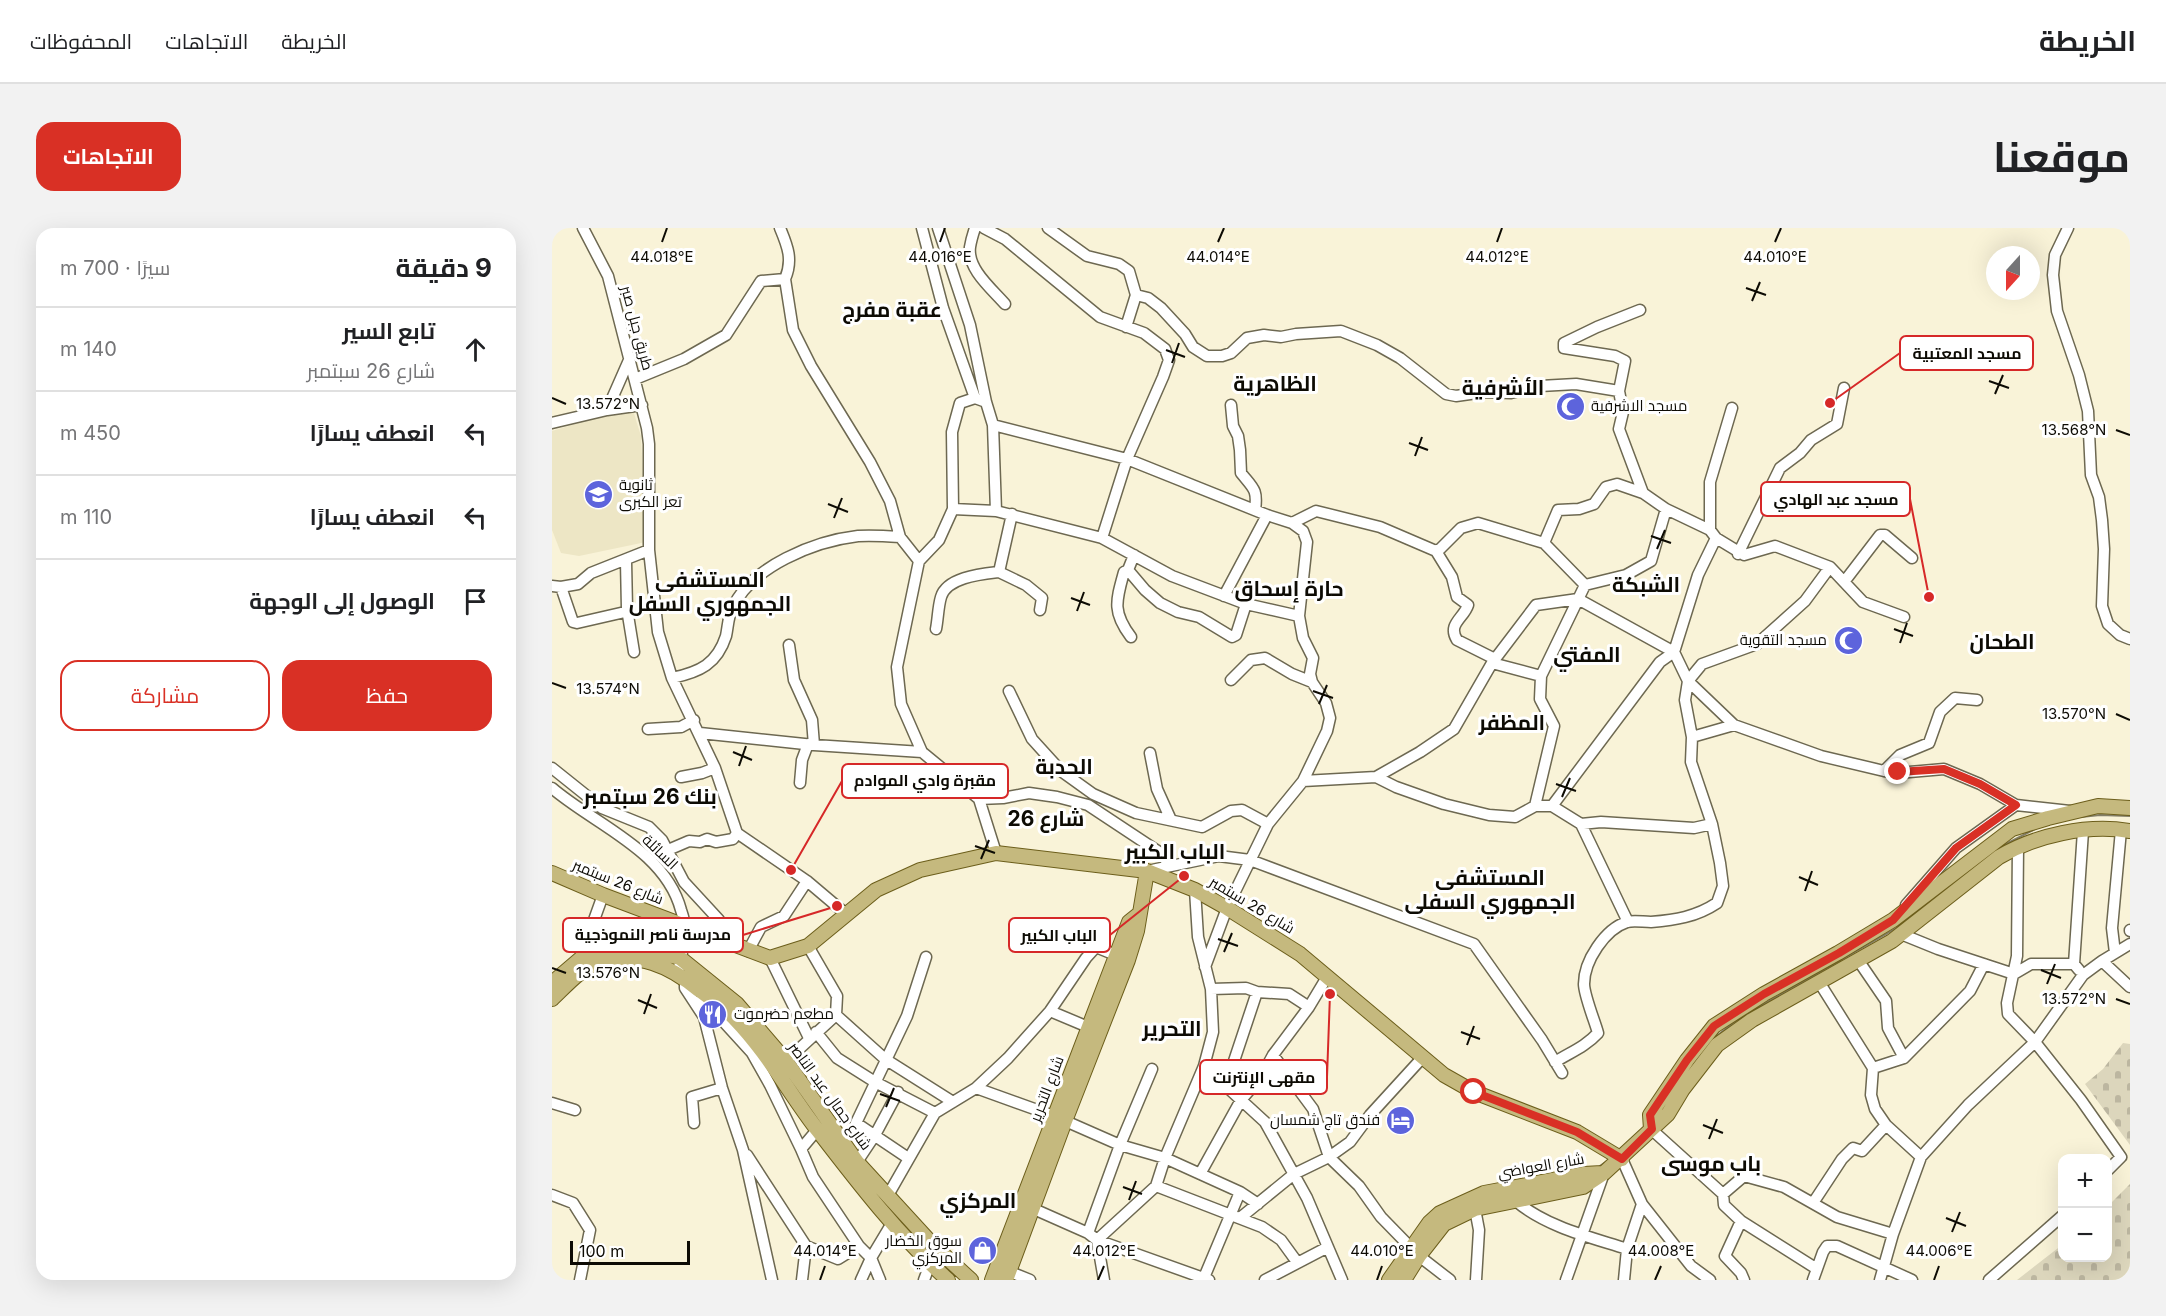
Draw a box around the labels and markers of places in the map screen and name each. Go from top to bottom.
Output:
callout: مسجد المعتبية [1900,336,2033,370]
mosque icon: مسجد الاشرفية [1554,390,1586,422]
place label: مسجد الاشرفية [1591,396,1687,415]
place label: ثانوية تعز الكبرى [619,475,682,512]
school or university icon: ثانوية تعز الكبرى [582,478,614,510]
callout: مسجد عبد الهادي [1761,482,1910,516]
mosque icon: مسجد التقوية [1832,624,1864,656]
place label: مسجد التقوية [1740,630,1827,649]
callout: مقبرة وادي الموادم [842,764,1008,798]
callout: مدرسة ناصر النموذجية [563,918,743,952]
callout: الباب الكبير [1009,918,1110,952]
restaurant icon: مطعم حضرموت [697,998,729,1030]
place label: مطعم حضرموت [734,1004,834,1024]
callout: مقهى الإنترنت [1200,1060,1327,1094]
hotel icon: فندق تاج شمسان [1385,1104,1417,1136]
place label: فندق تاج شمسان [1270,1110,1380,1131]
place label: سوق الخضار المركزي [884,1231,962,1270]
shop icon: سوق الخضار المركزي [967,1234,999,1266]

